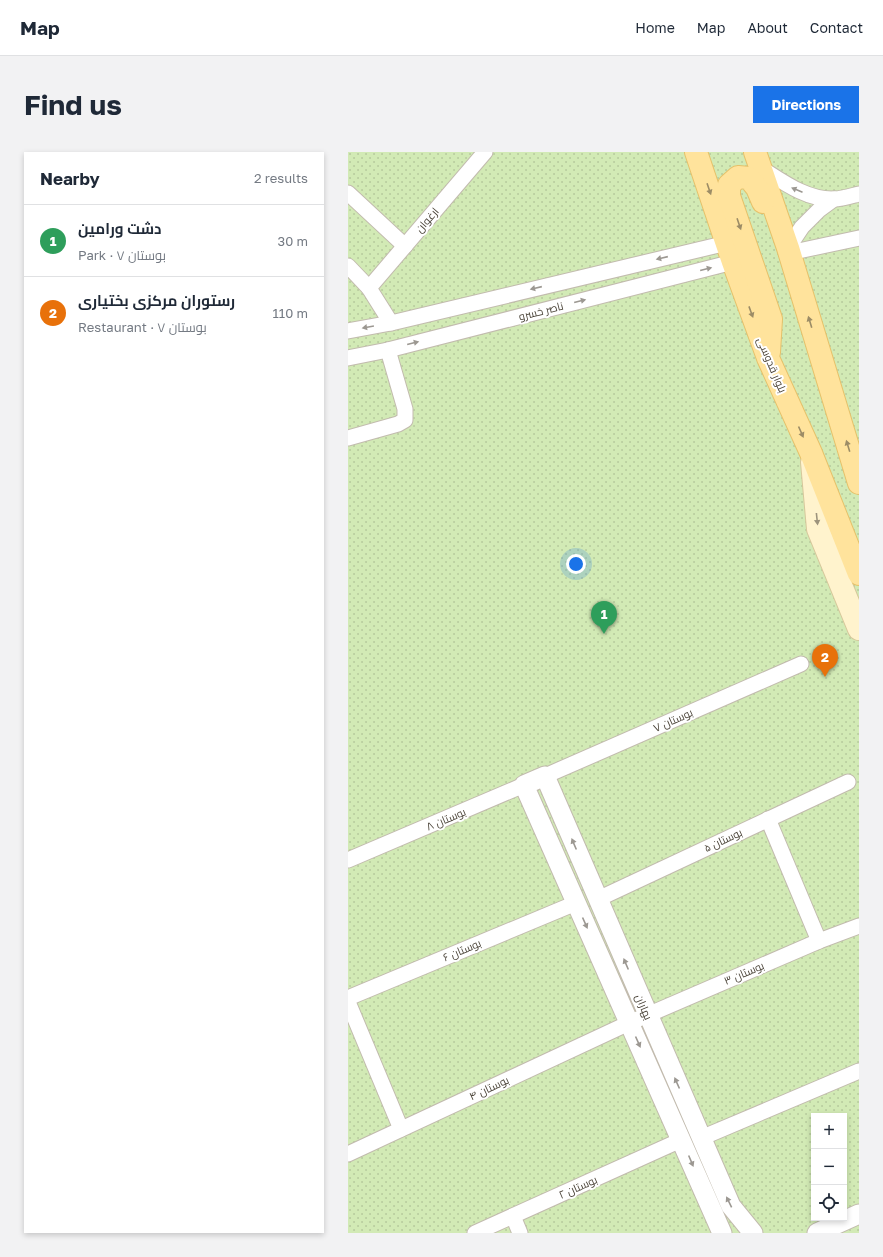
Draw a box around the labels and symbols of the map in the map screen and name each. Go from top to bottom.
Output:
one-way arrow [706,183,712,195]
one-way arrow [790,186,802,192]
street label: ارغوان [412,204,442,236]
one-way arrow [736,218,742,230]
one-way arrow [656,256,668,262]
one-way arrow [700,265,712,271]
one-way arrow [529,286,542,292]
one-way arrow [574,298,586,304]
street label: ناصر خسرو [517,299,565,323]
one-way arrow [749,306,755,318]
one-way arrow [807,315,813,327]
one-way arrow [362,324,374,330]
street label: بلوار قدوسی [754,335,790,395]
one-way arrow [408,340,420,346]
one-way arrow [798,426,804,437]
one-way arrow [845,440,851,452]
one-way arrow [814,513,821,525]
your location [566,554,586,574]
pin: 1 [591,601,617,634]
pin: 2 [812,644,838,677]
street label: بوستان ۷ [651,705,695,735]
street label: بوستان ۸ [424,804,468,834]
street label: بوستان ۵ [701,825,745,855]
one-way arrow [571,839,577,850]
one-way arrow [582,918,588,929]
street label: بوستان ۶ [441,936,483,964]
one-way arrow [622,957,628,969]
street label: بوستان ۳ [722,958,766,988]
street label: بهاران [632,992,656,1022]
one-way arrow [635,1037,641,1048]
street label: بوستان ۴ [467,1073,511,1103]
one-way arrow [674,1076,680,1088]
one-way arrow [688,1156,694,1168]
street label: بوستان ۲ [557,1172,600,1202]
one-way arrow [726,1196,732,1208]

